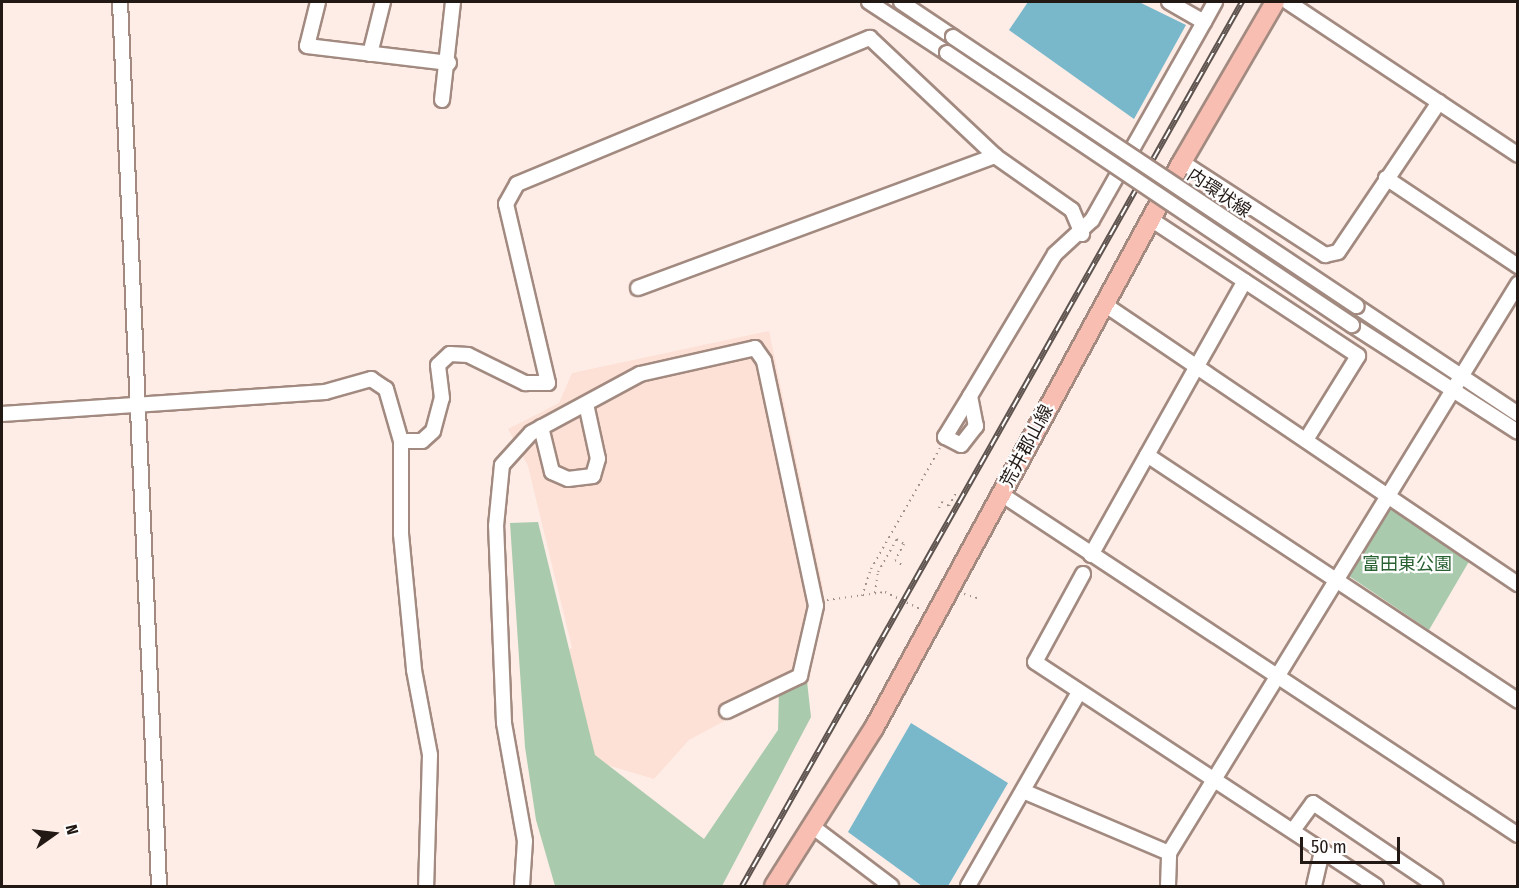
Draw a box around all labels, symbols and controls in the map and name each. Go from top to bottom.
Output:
street label: 内環状線 [1183,164,1255,222]
street label: 荒井郡山線 [996,401,1058,491]
park label: 富田東公園 [1362,553,1452,575]
north arrow [24,804,84,864]
text: N [62,823,82,836]
scale bar [1303,825,1404,863]
text: 50 m [1311,836,1347,858]

